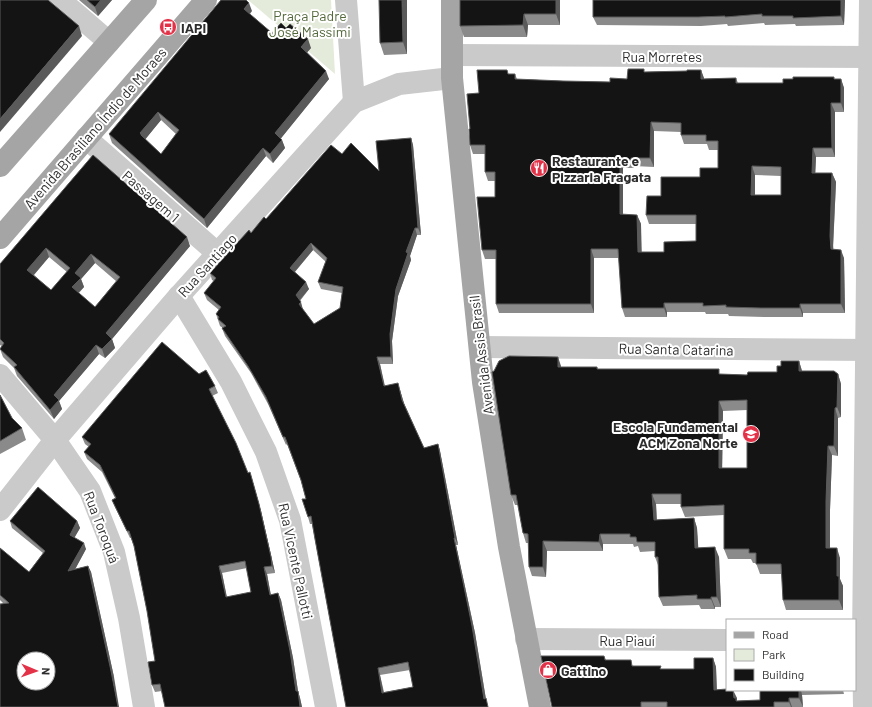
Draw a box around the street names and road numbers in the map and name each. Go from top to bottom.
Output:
street label: Avenida Brasiliano Índio de Moraes [20,44,170,212]
street label: Rua Morretes [622,48,702,65]
street label: Passagem 1 [119,167,183,225]
street label: Rua Santiago [174,230,240,300]
street label: Avenida Assis Brasil [465,294,497,416]
street label: Rua Santa Catarina [618,339,734,359]
street label: Rua Toroquá [81,489,123,565]
street label: Rua Vicente Pallotti [275,501,317,621]
street label: Rua Piauí [599,632,655,649]

